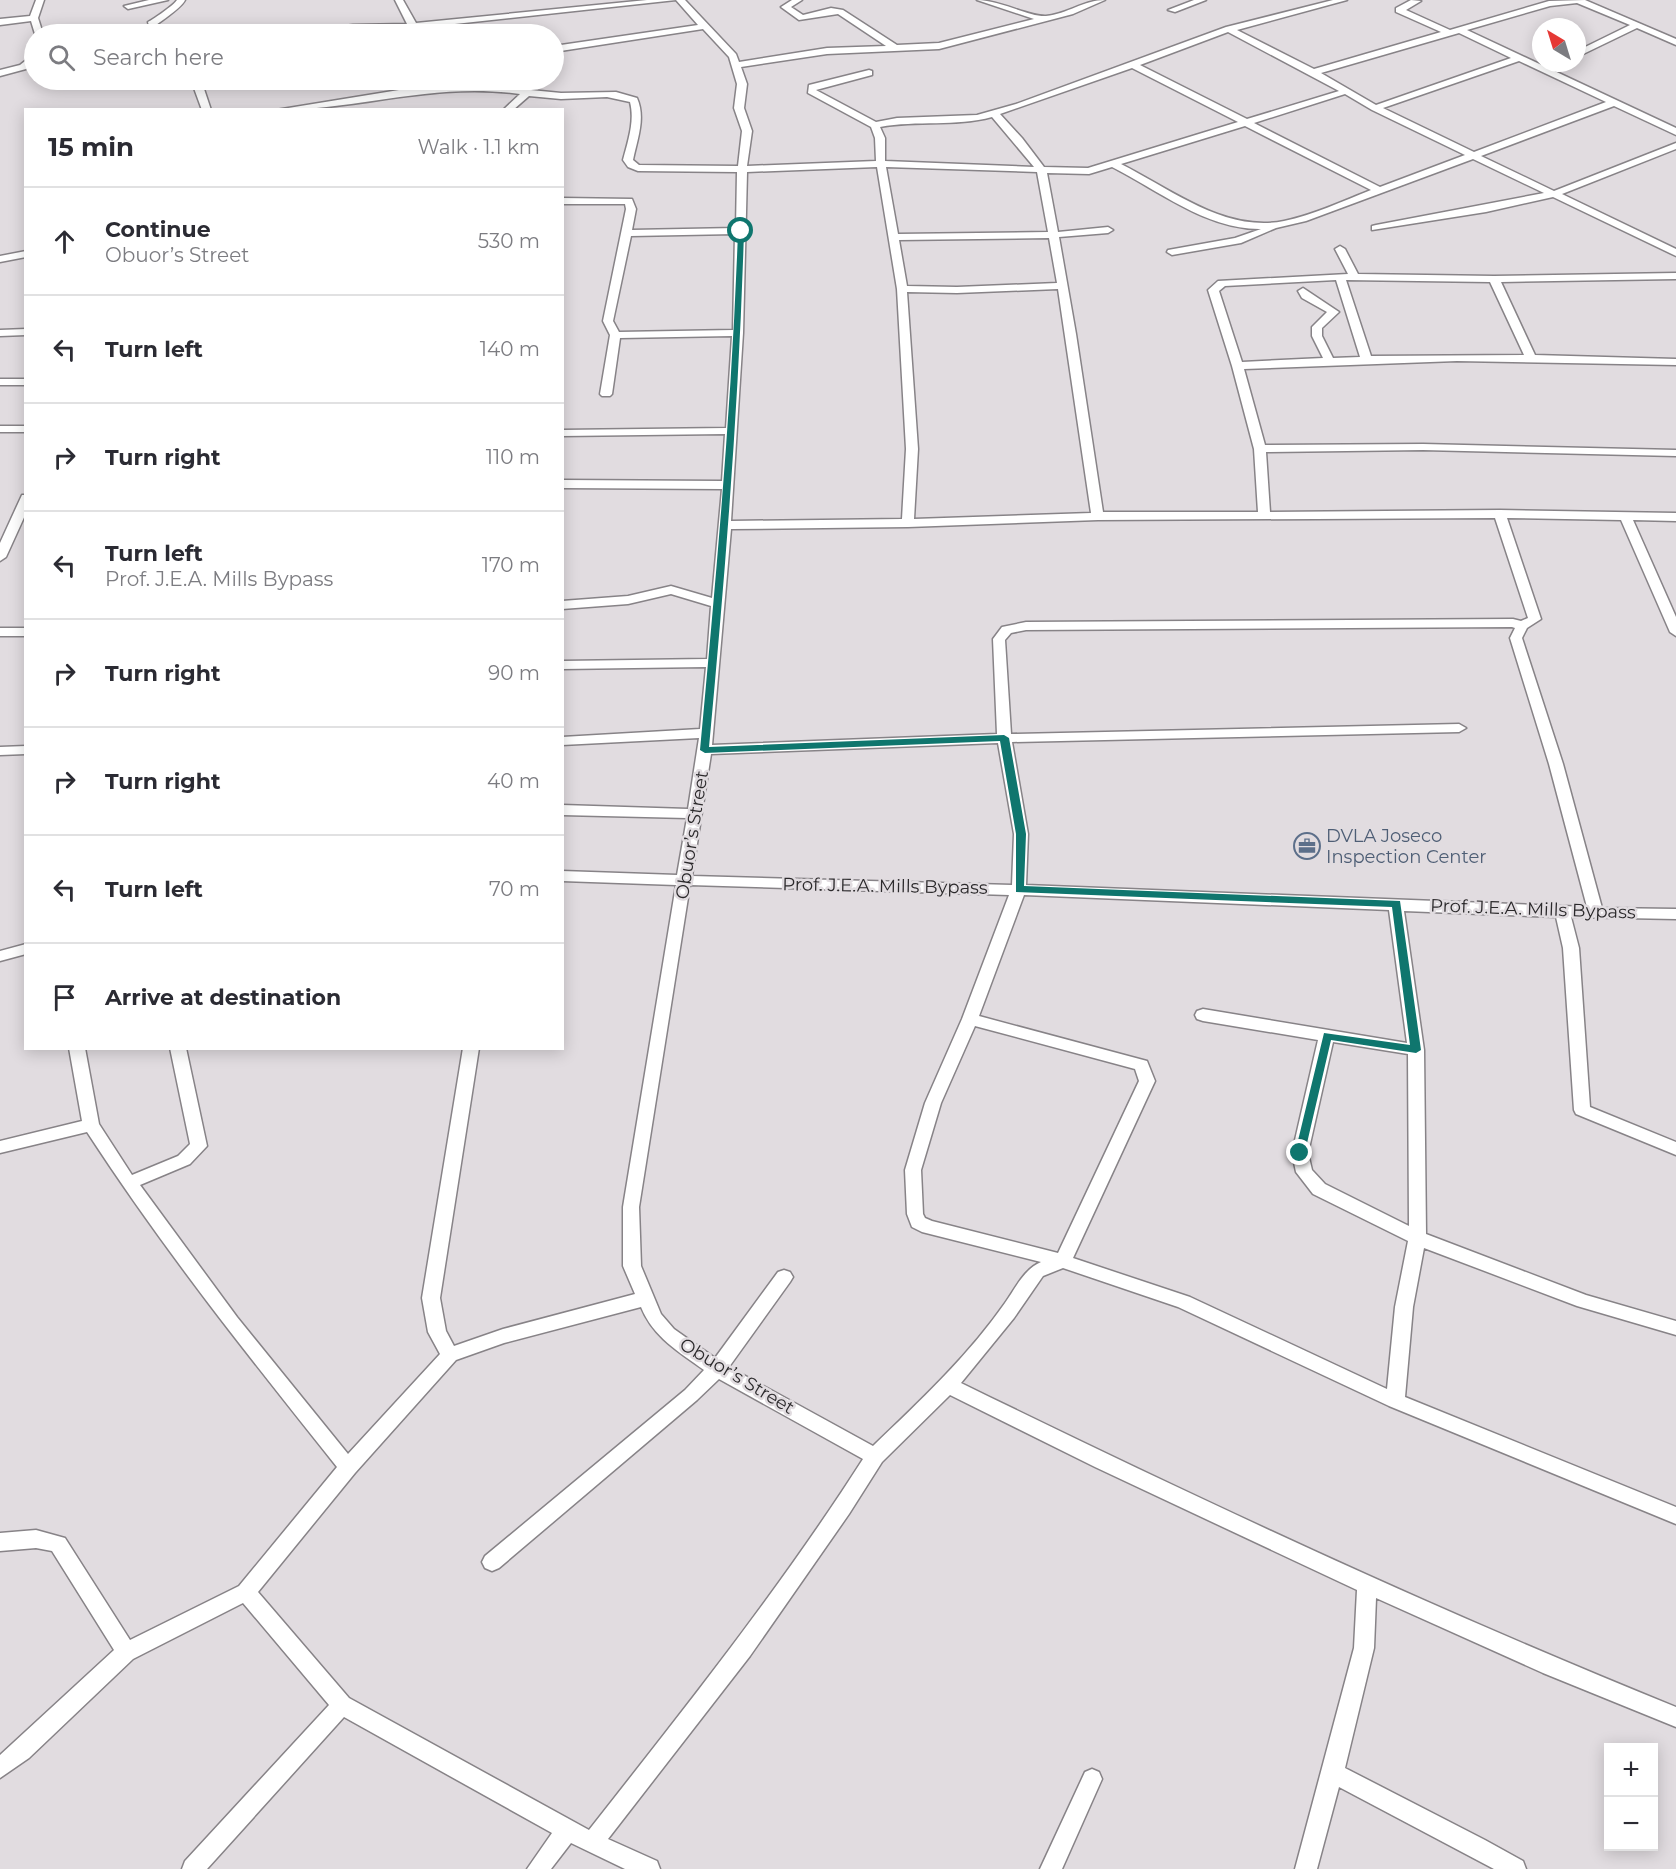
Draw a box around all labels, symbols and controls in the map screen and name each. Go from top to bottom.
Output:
north arrow [1532,18,1586,72]
search box [24,24,564,90]
icon: search [45,41,78,74]
text: Search here [93,44,224,71]
text: 15 min [48,131,134,163]
text: Walk · 1.1 km [418,135,540,159]
text: Continue [105,216,211,243]
route start [727,217,753,243]
icon: ahead [48,225,81,258]
text: 530 m [478,229,540,253]
text: Obuor’s Street [105,243,249,267]
icon: left [48,333,81,366]
text: Turn left [105,336,203,363]
text: 140 m [480,337,540,361]
icon: right [48,441,81,474]
text: Turn right [105,444,220,471]
text: 110 m [486,445,540,469]
text: Turn left [105,540,203,567]
icon: left [48,549,81,582]
text: 170 m [482,553,540,577]
text: Prof. J.E.A. Mills Bypass [105,567,333,591]
icon: right [48,657,81,690]
text: Turn right [105,660,220,687]
text: 90 m [488,661,540,685]
icon: right [48,765,81,798]
text: Turn right [105,768,220,795]
text: 40 m [487,769,540,793]
street label: Obuor’s Street [671,769,713,901]
place label: DVLA Joseco Inspection Center [1326,825,1486,868]
office icon: DVLA Joseco Inspection Center [1292,831,1322,861]
icon: left [48,873,81,906]
street label: Prof. J.E.A. Mills Bypass [782,873,988,899]
text: Turn left [105,876,203,903]
text: 70 m [489,877,540,901]
street label: Prof. J.E.A. Mills Bypass [1430,894,1636,924]
icon: arrive [48,981,81,1014]
text: Arrive at destination [105,984,341,1011]
route end [1286,1139,1312,1165]
street label: Obuor’s Street [676,1333,798,1419]
map controls [1604,1743,1658,1851]
button: + [1604,1743,1658,1797]
button: − [1604,1797,1658,1851]

